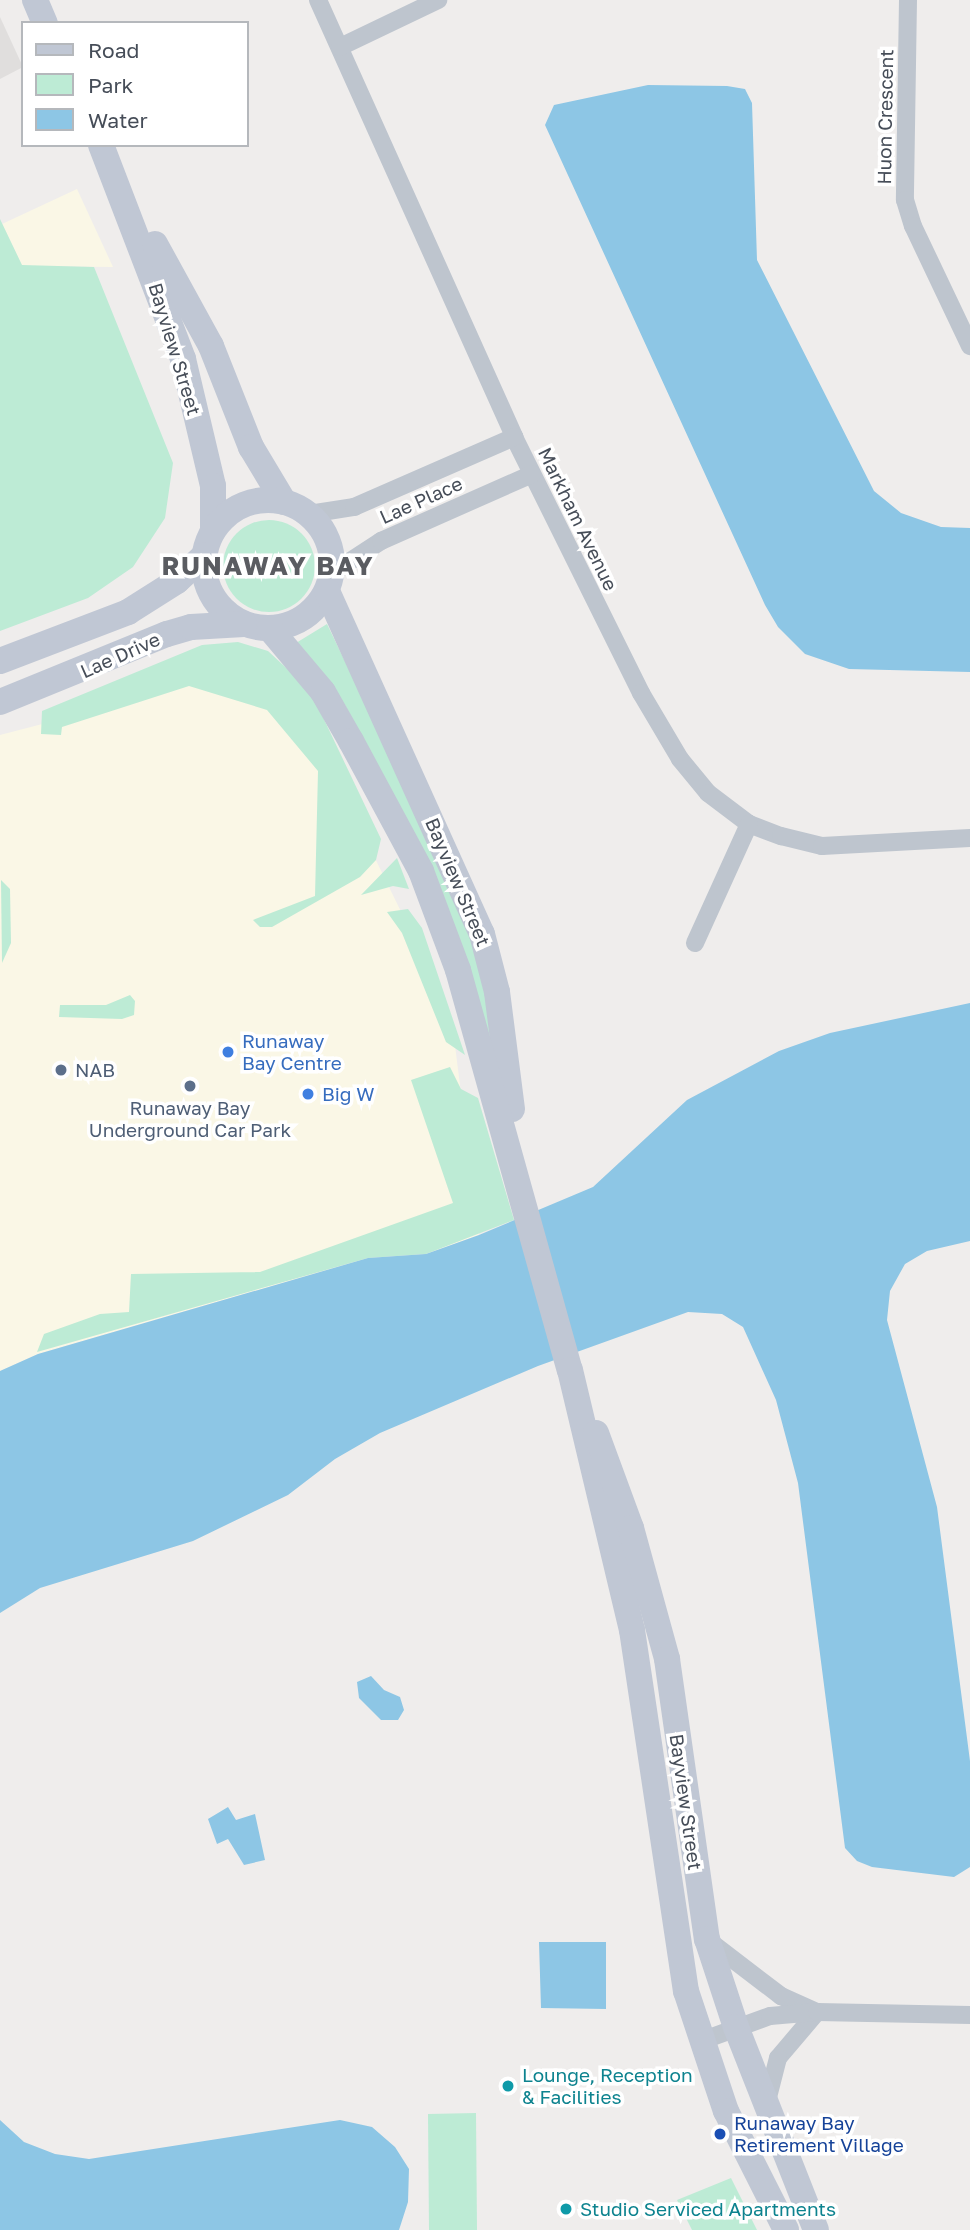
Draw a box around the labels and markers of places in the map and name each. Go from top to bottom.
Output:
place label: Runaway Bay Centre [242,1030,342,1074]
marker: Runaway Bay Centre [220,1044,236,1060]
place label: NAB [75,1059,115,1081]
marker: NAB [53,1062,69,1078]
marker: Runaway Bay Underground Car Park [182,1078,198,1094]
place label: Big W [322,1083,374,1105]
marker: Big W [300,1086,316,1102]
place label: Runaway Bay Underground Car Park [89,1097,291,1141]
place label: Lounge, Reception & Facilities [522,2064,693,2108]
marker: Lounge, Reception & Facilities [500,2078,516,2094]
place label: Runaway Bay Retirement Village [734,2112,904,2156]
marker: Runaway Bay Retirement Village [712,2126,728,2142]
place label: Studio Serviced Apartments [580,2198,836,2220]
marker: Studio Serviced Apartments [558,2201,574,2217]

